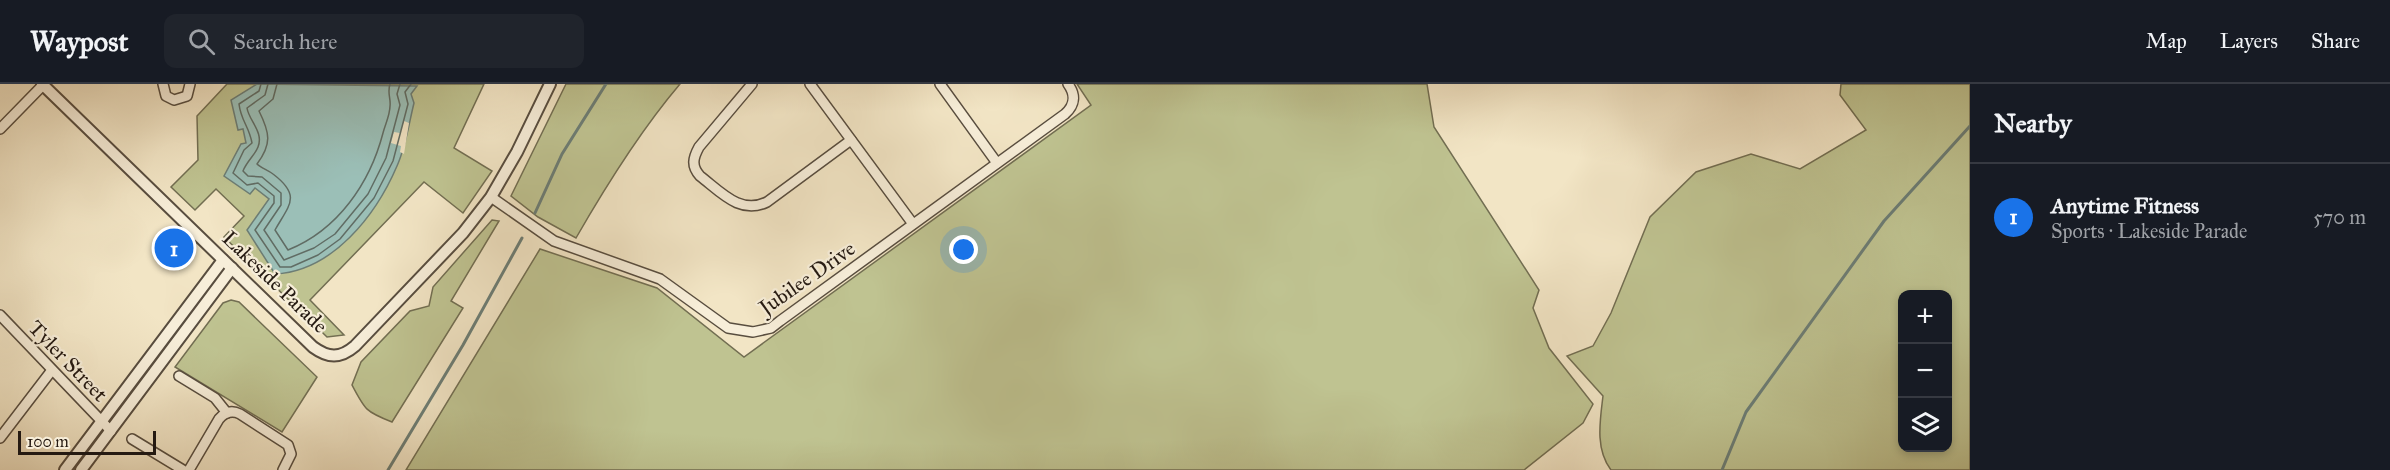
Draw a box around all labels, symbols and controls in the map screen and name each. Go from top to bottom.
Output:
search box [164,14,584,68]
text: Waypost [30,24,128,59]
icon: search [185,25,218,58]
text: Search here [233,28,337,55]
text: Map [2146,28,2187,54]
text: Layers [2220,28,2278,54]
text: Share [2311,28,2360,54]
text: Nearby [1994,107,2072,139]
text: Anytime Fitness [2051,192,2199,219]
text: 1 [2010,205,2017,229]
text: 570 m [2313,205,2366,229]
text: Sports · Lakeside Parade [2051,219,2247,243]
street label: Lakeside Parade [217,225,333,339]
pin: 1 [154,226,194,270]
street label: Jubilee Drive [752,235,860,322]
your location [949,235,978,264]
map controls [1898,290,1952,452]
button: + [1898,290,1952,344]
street label: Tyler Street [23,315,114,408]
button: − [1898,344,1952,398]
button: layers [1898,398,1952,452]
scale bar [18,428,156,456]
text: 100 m [27,432,69,451]

